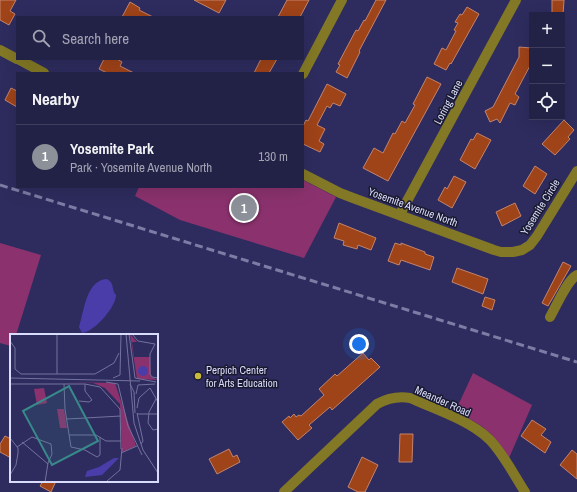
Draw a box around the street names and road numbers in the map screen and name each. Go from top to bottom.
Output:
street label: Loring Lane [431,77,465,127]
street label: Yosemite Circle [517,176,563,238]
street label: Yosemite Avenue North [366,184,460,230]
street label: Meander Road [413,382,473,420]

